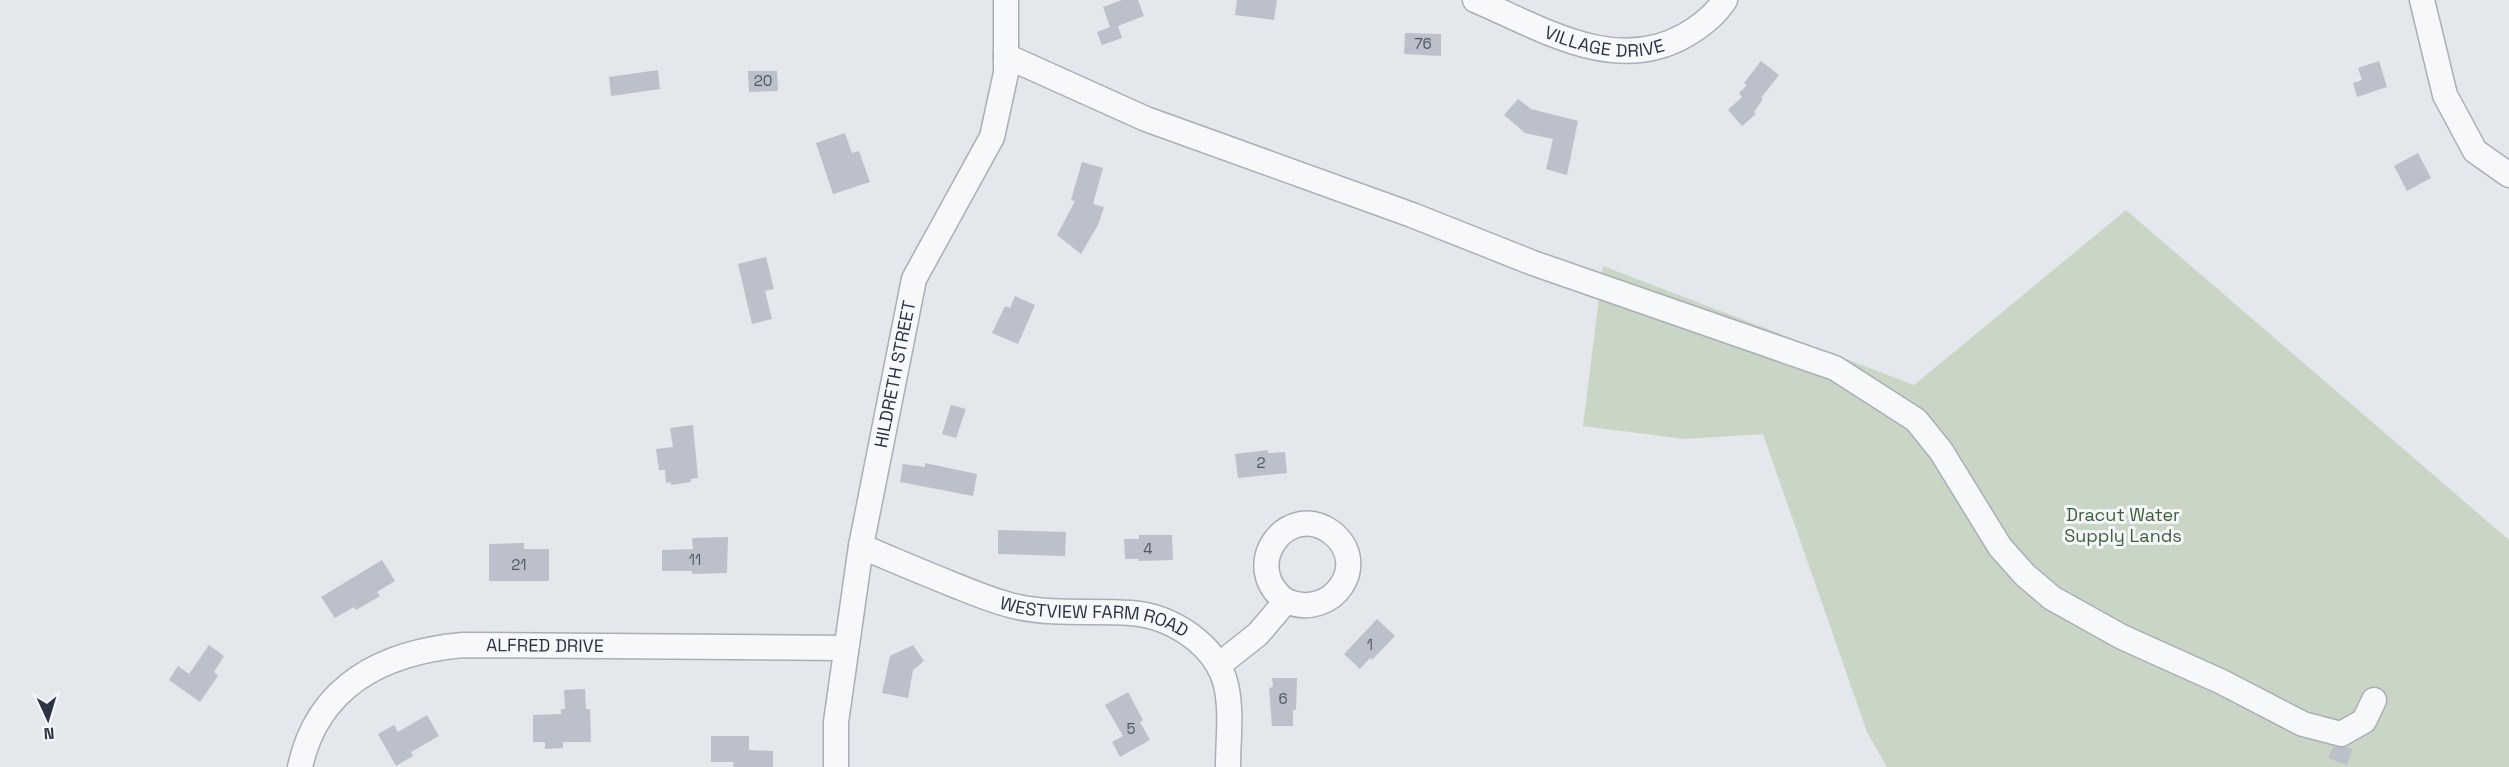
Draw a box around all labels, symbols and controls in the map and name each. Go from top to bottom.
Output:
street label: VILLAGE DRIVE [1541,20,1667,62]
house number: 76 [1414,34,1432,53]
house number: 20 [754,71,772,90]
street label: HILDRETH STREET [869,298,921,450]
house number: 2 [1256,453,1266,472]
park label: Dracut Water Supply Lands [2064,503,2182,547]
house number: 4 [1143,539,1153,558]
house number: 11 [689,550,701,569]
house number: 21 [511,555,527,574]
street label: WESTVIEW FARM ROAD [997,591,1193,642]
street label: ALFRED DRIVE [486,633,604,657]
house number: 1 [1367,635,1373,654]
north arrow [18,689,78,749]
house number: 6 [1278,689,1288,708]
house number: 5 [1127,719,1136,738]
text: N [43,723,55,744]

